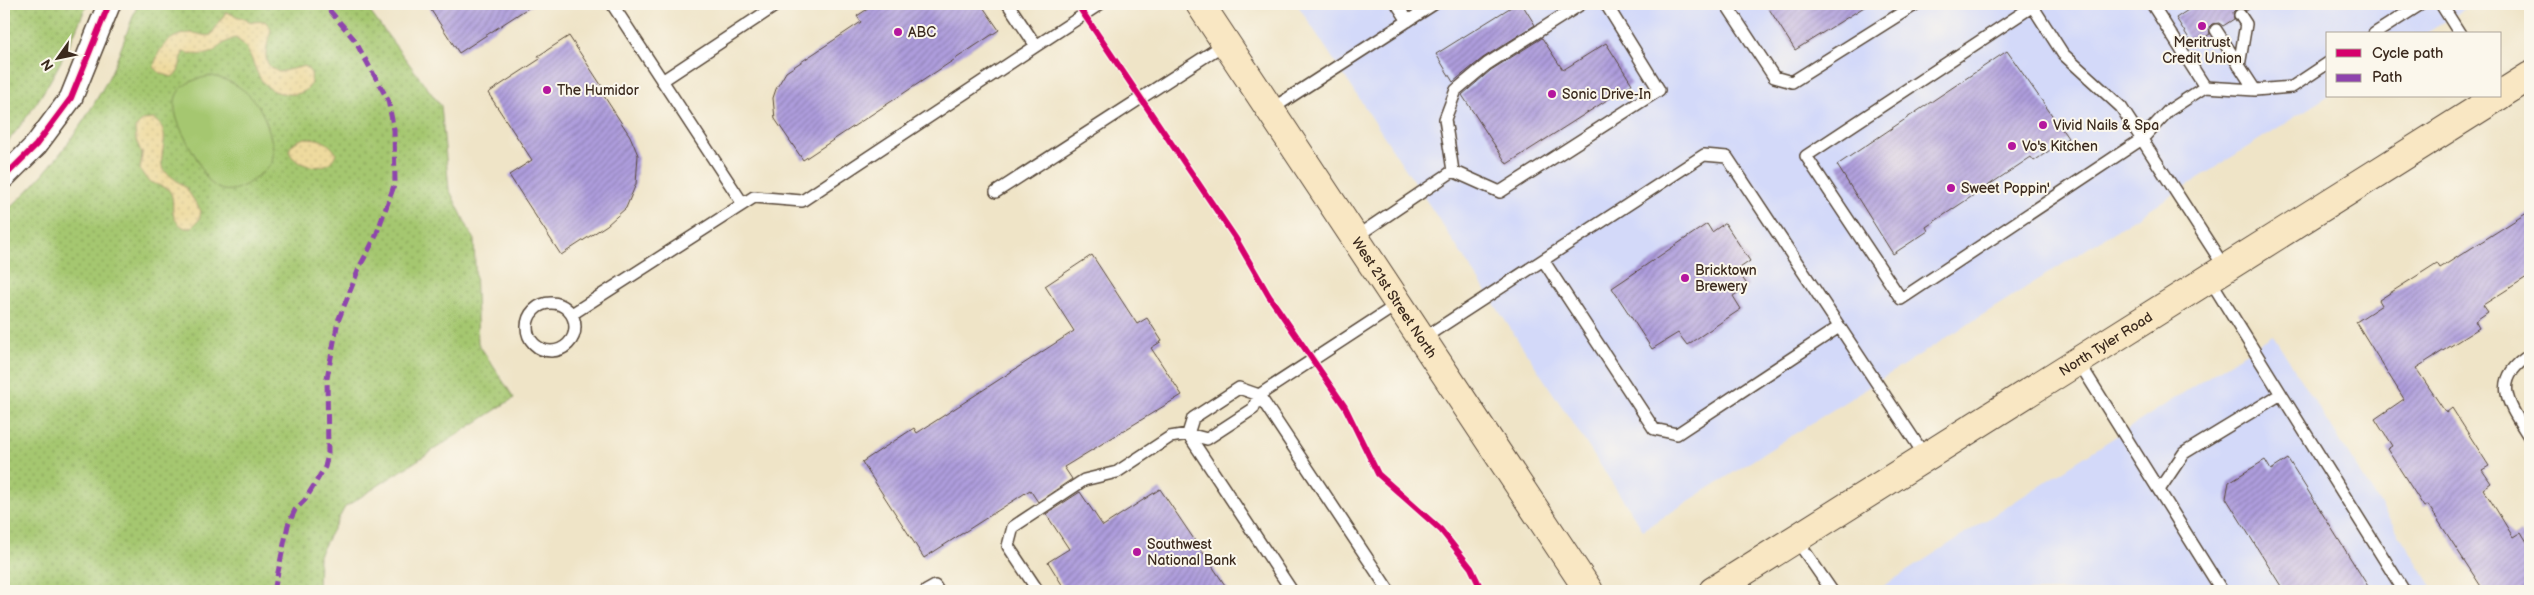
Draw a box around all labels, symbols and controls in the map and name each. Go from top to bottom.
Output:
marker: Meritrust Credit Union [2196,20,2208,32]
place label: ABC [908,24,936,41]
marker: ABC [892,26,904,38]
north arrow [32,32,82,82]
legend [2326,32,2502,98]
place label: Meritrust Credit Union [2162,34,2242,67]
text: Cycle path [2372,44,2443,63]
text: N [38,56,58,74]
text: Path [2372,68,2402,87]
place label: The Humidor [557,82,640,99]
marker: The Humidor [541,84,553,96]
place label: Sonic Drive-In [1562,86,1651,103]
marker: Sonic Drive-In [1546,88,1558,100]
place label: Vivid Nails & Spa [2053,117,2159,134]
marker: Vivid Nails & Spa [2037,119,2049,131]
place label: Vo's Kitchen [2022,138,2098,155]
marker: Vo's Kitchen [2006,140,2018,152]
place label: Sweet Poppin' [1961,180,2050,197]
marker: Sweet Poppin' [1945,182,1957,194]
street label: West 21st Street North [1348,234,1440,362]
place label: Bricktown Brewery [1695,262,1757,295]
marker: Bricktown Brewery [1679,272,1691,284]
street label: North Tyler Road [2056,309,2156,380]
place label: Southwest National Bank [1147,536,1236,569]
marker: Southwest National Bank [1131,546,1143,558]

